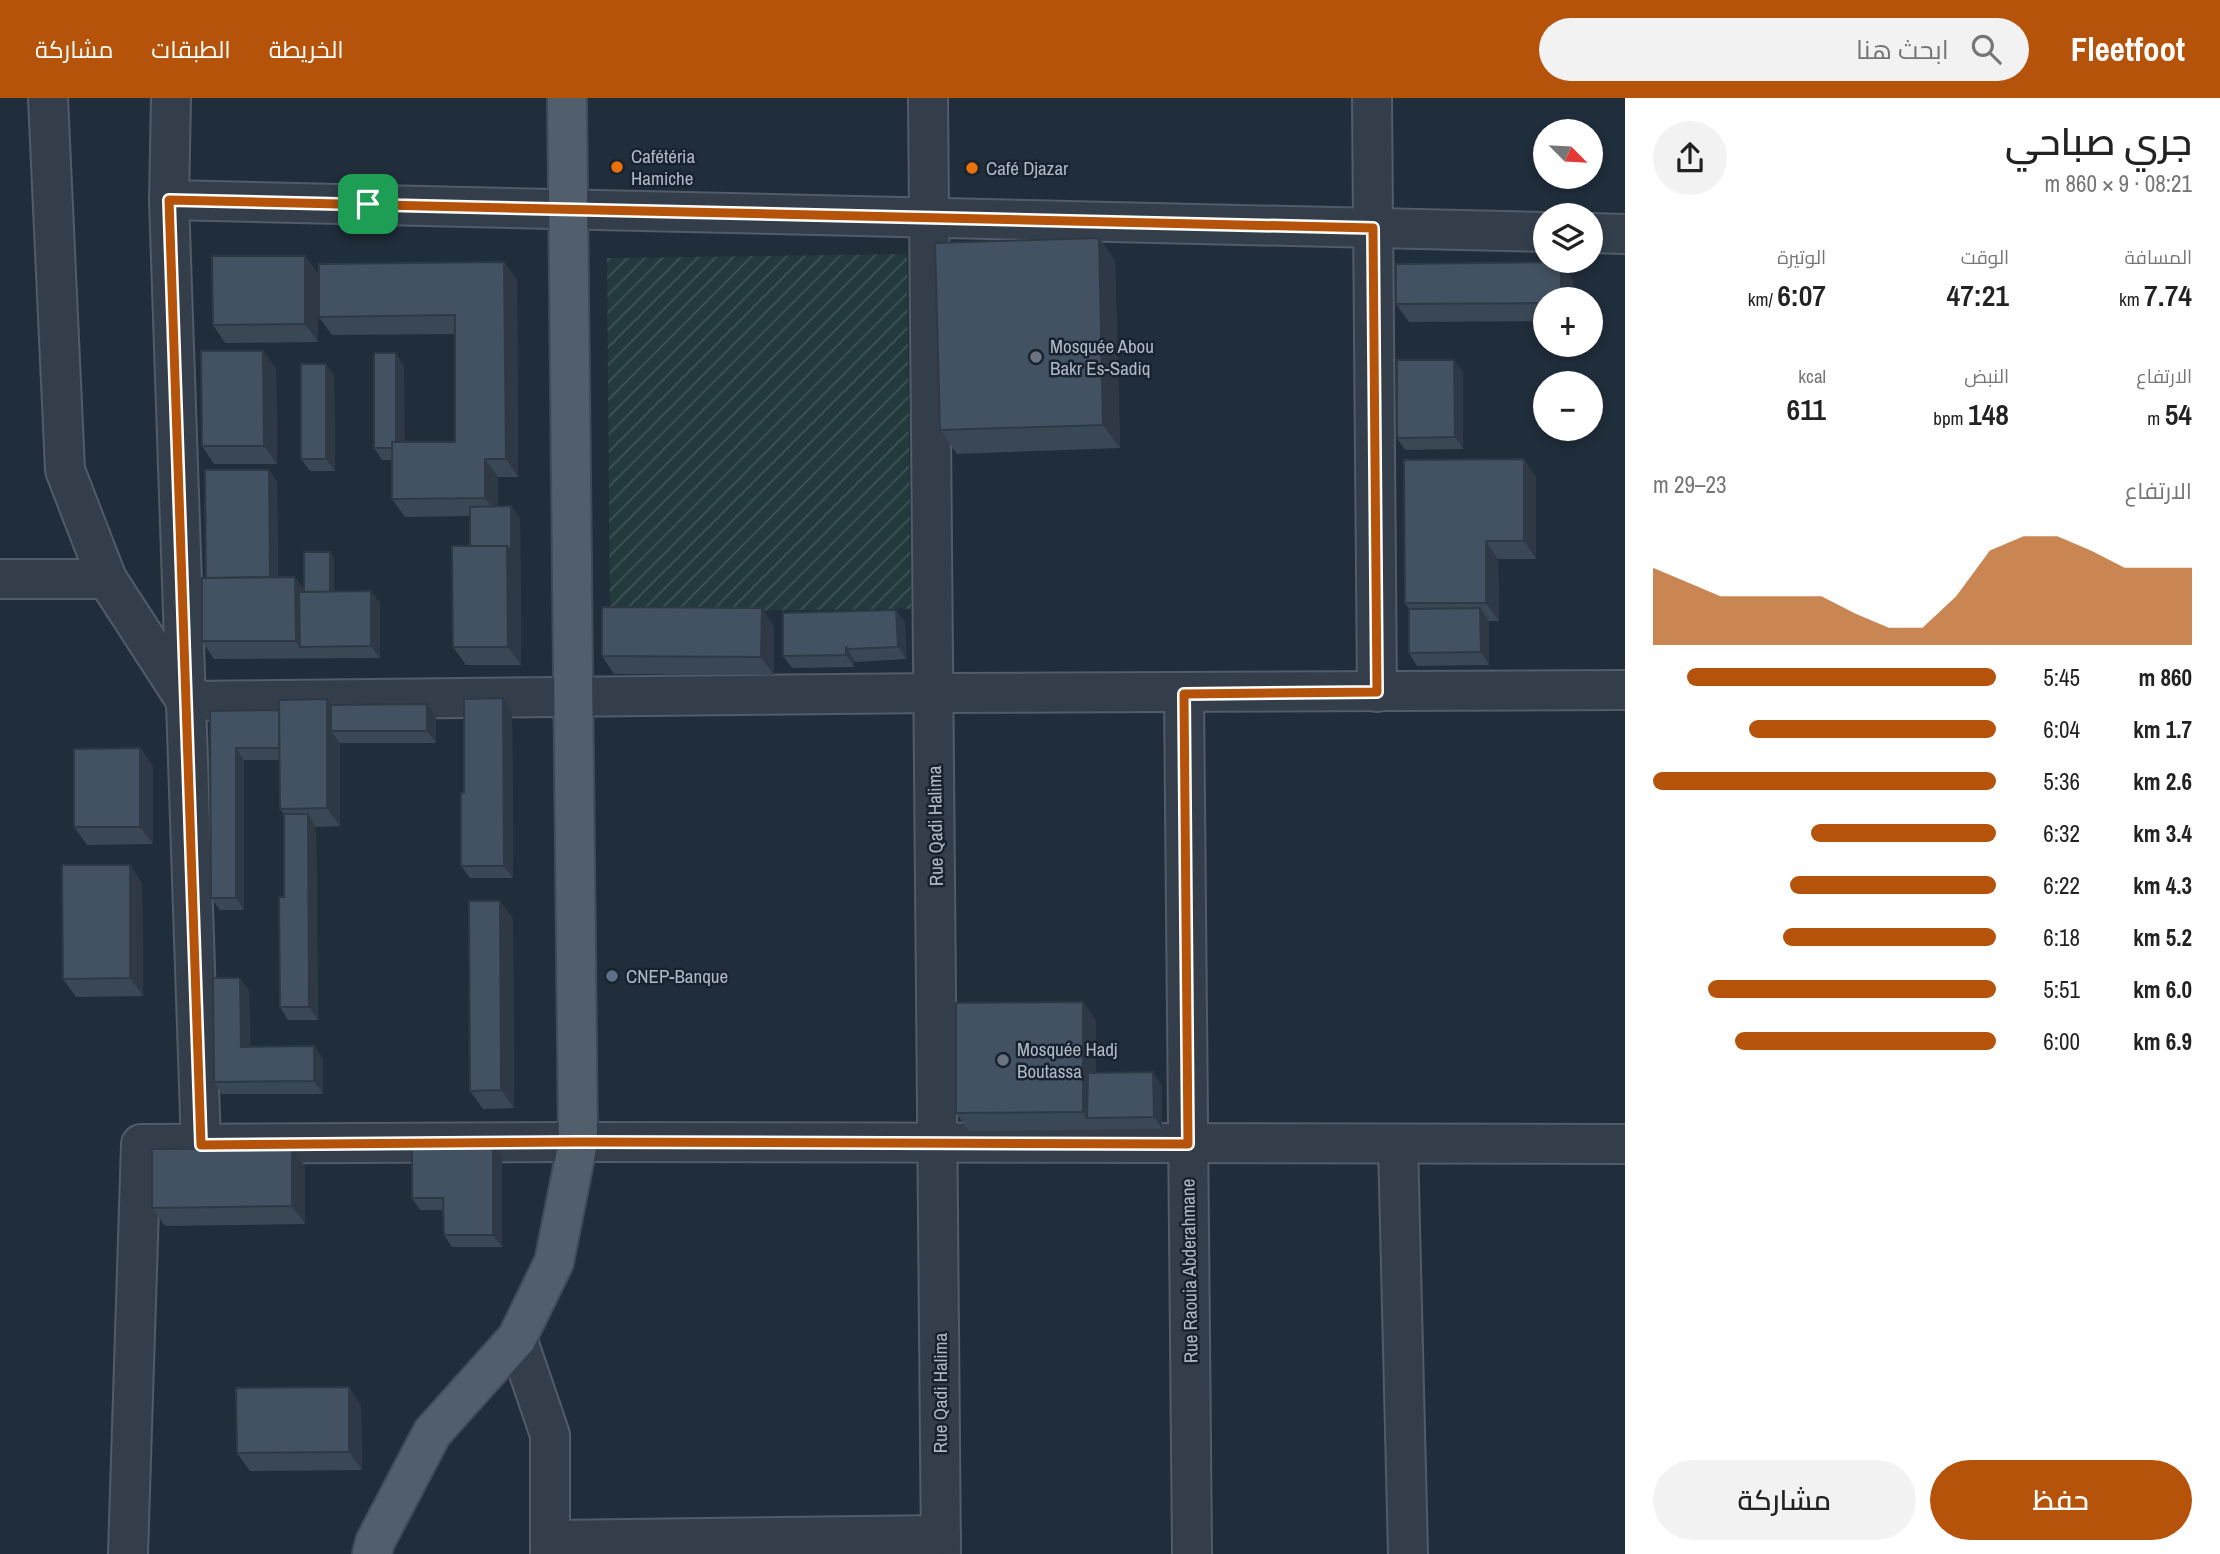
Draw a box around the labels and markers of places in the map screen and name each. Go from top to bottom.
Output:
place label: Cafétéria Hamiche [631,143,695,191]
place label: Café Djazar [986,155,1069,181]
marker: Cafétéria Hamiche [609,159,625,175]
marker: Café Djazar [964,160,980,176]
pin [338,174,398,234]
place label: Mosquée Abou Bakr Es-Sadiq [1050,333,1154,381]
marker: Mosquée Abou Bakr Es-Sadiq [1028,349,1044,365]
place label: CNEP-Banque [626,963,728,989]
marker: CNEP-Banque [604,968,620,984]
place label: Mosquée Hadj Boutassa [1017,1036,1117,1084]
marker: Mosquée Hadj Boutassa [995,1052,1011,1068]

